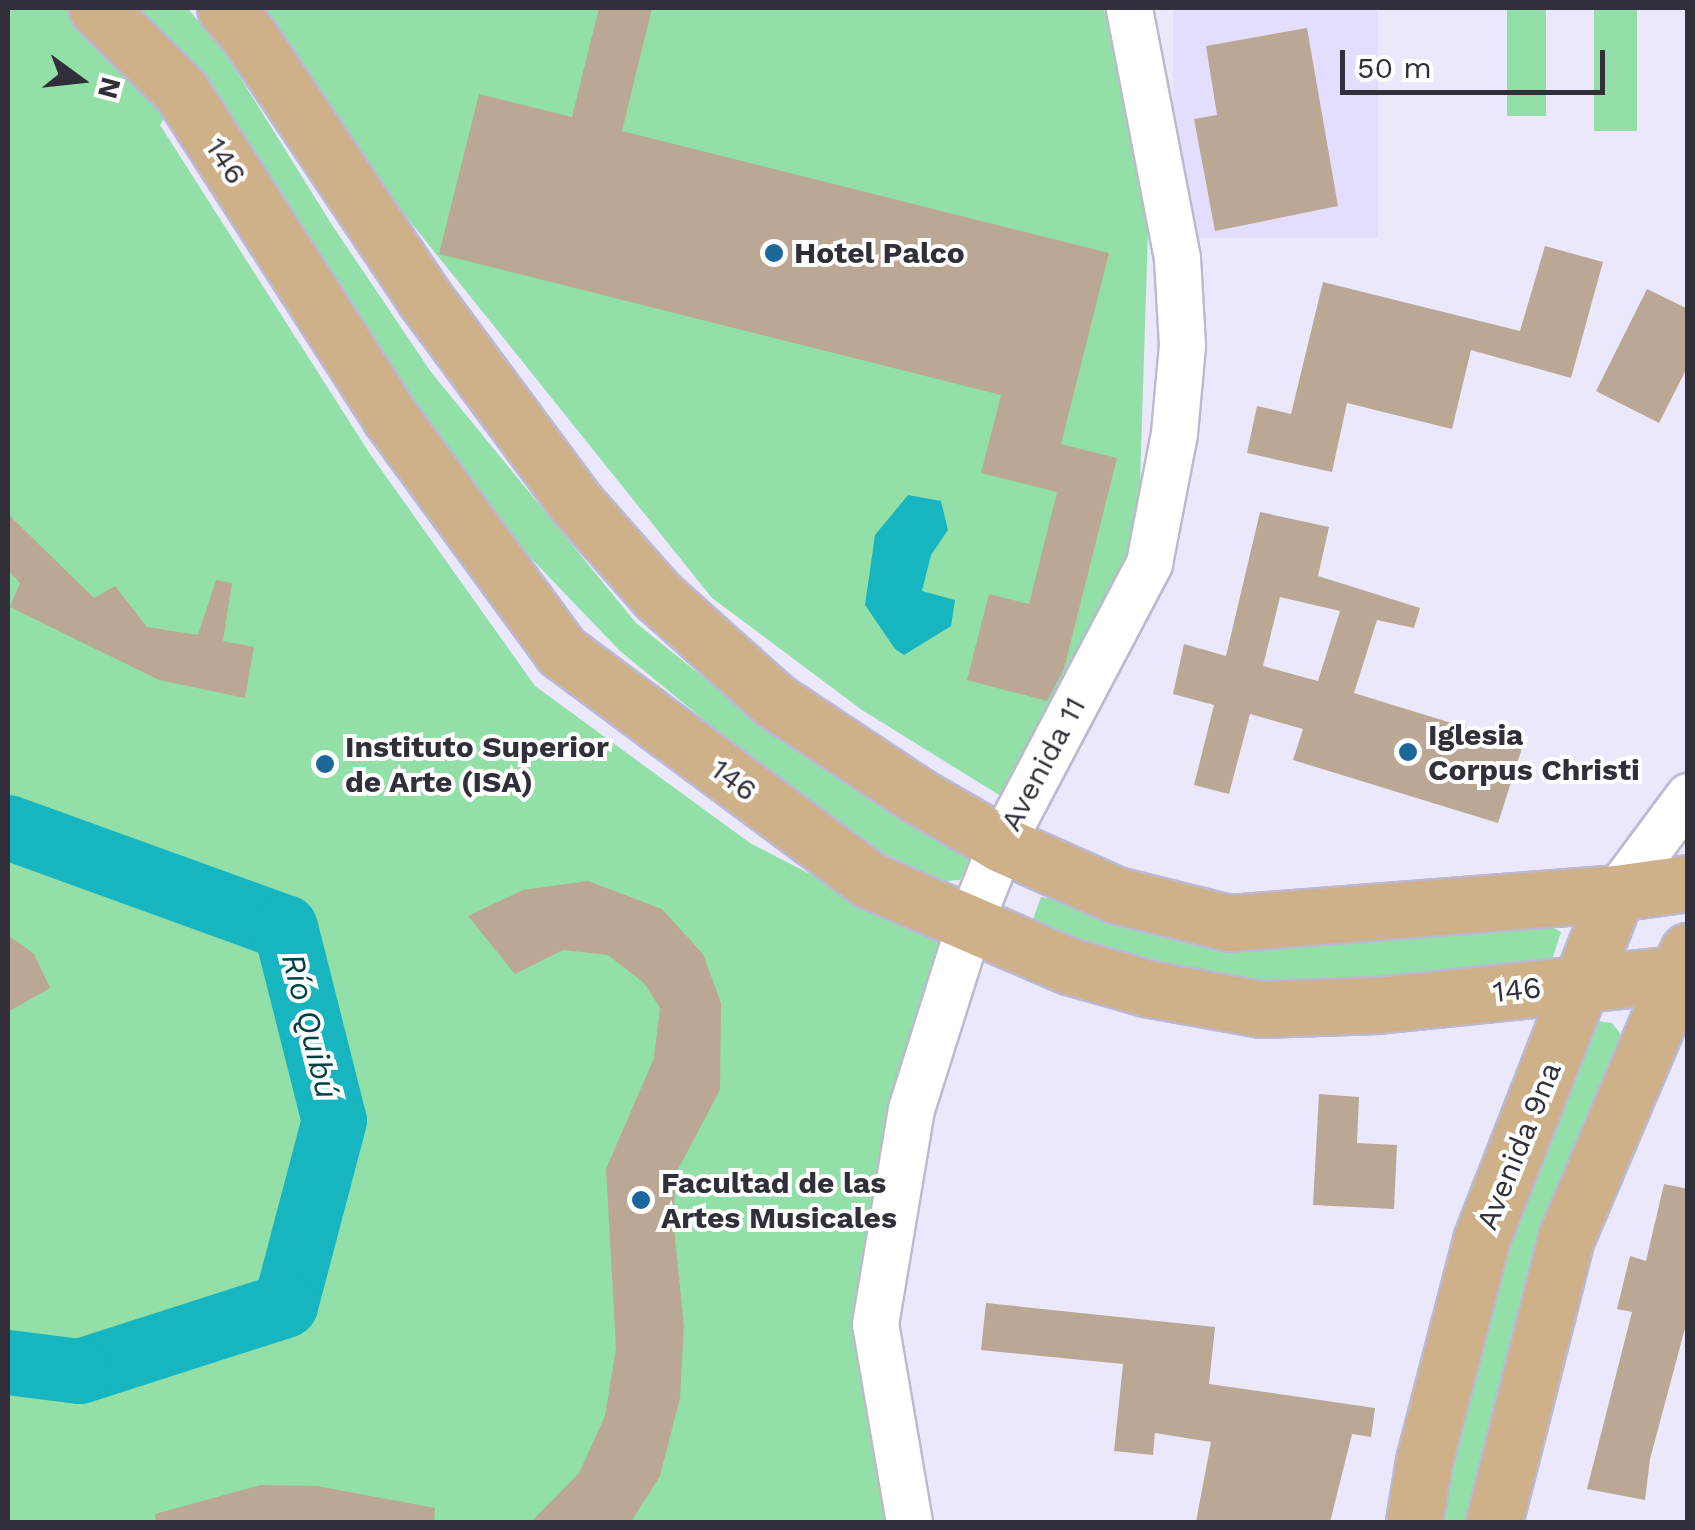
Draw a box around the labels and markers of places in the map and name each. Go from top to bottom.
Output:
place label: Hotel Palco [794,235,965,271]
marker: Hotel Palco [763,242,785,264]
place label: Iglesia Corpus Christi [1428,717,1640,788]
place label: Instituto Superior de Arte (ISA) [345,729,609,800]
marker: Iglesia Corpus Christi [1397,741,1419,763]
marker: Instituto Superior de Arte (ISA) [314,753,336,775]
place label: Facultad de las Artes Musicales [661,1165,897,1236]
marker: Facultad de las Artes Musicales [630,1189,652,1211]

